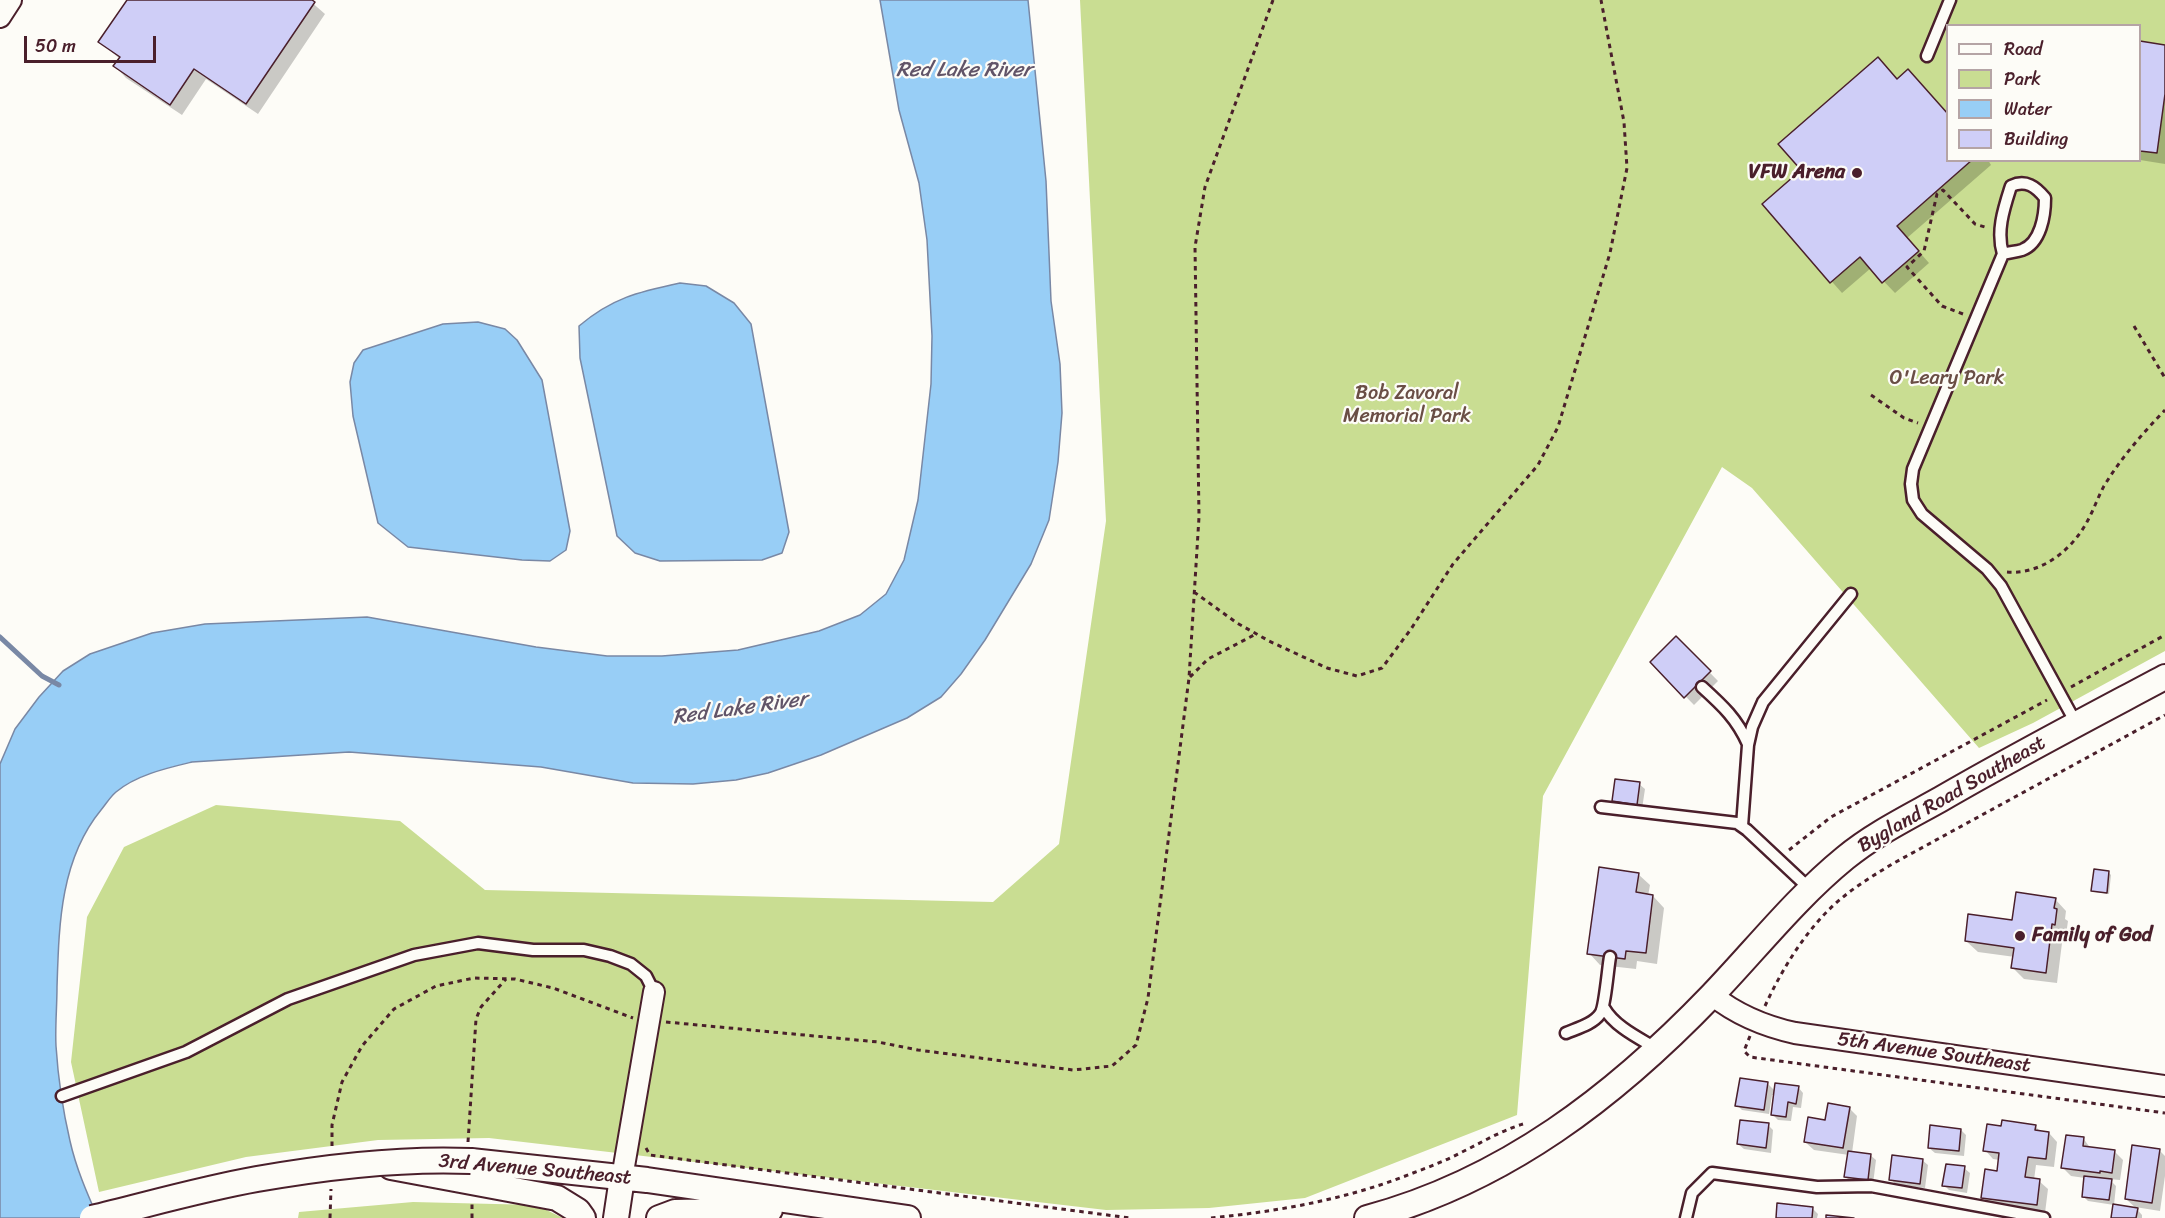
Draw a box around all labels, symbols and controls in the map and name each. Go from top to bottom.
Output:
scale bar [27,24,159,62]
legend [1946,24,2141,162]
text: 50 m [35,30,76,62]
text: Road [2004,33,2043,65]
water label: Red Lake River [896,58,1032,84]
text: Park [2004,63,2041,95]
text: Water [2004,93,2051,125]
text: Building [2004,123,2068,155]
place label: VFW Arena [1749,161,1845,185]
marker: VFW Arena [1850,166,1864,180]
park label: O'Leary Park [1890,367,2004,391]
park label: Bob Zavoral Memorial Park [1343,382,1471,429]
water label: Red Lake River [671,687,809,731]
street label: Bygland Road Southeast [1854,731,2050,859]
place label: Family of God [2032,924,2152,948]
marker: Family of God [2013,929,2027,943]
street label: 5th Avenue Southeast [1836,1028,2032,1078]
street label: 3rd Avenue Southeast [438,1150,632,1190]

